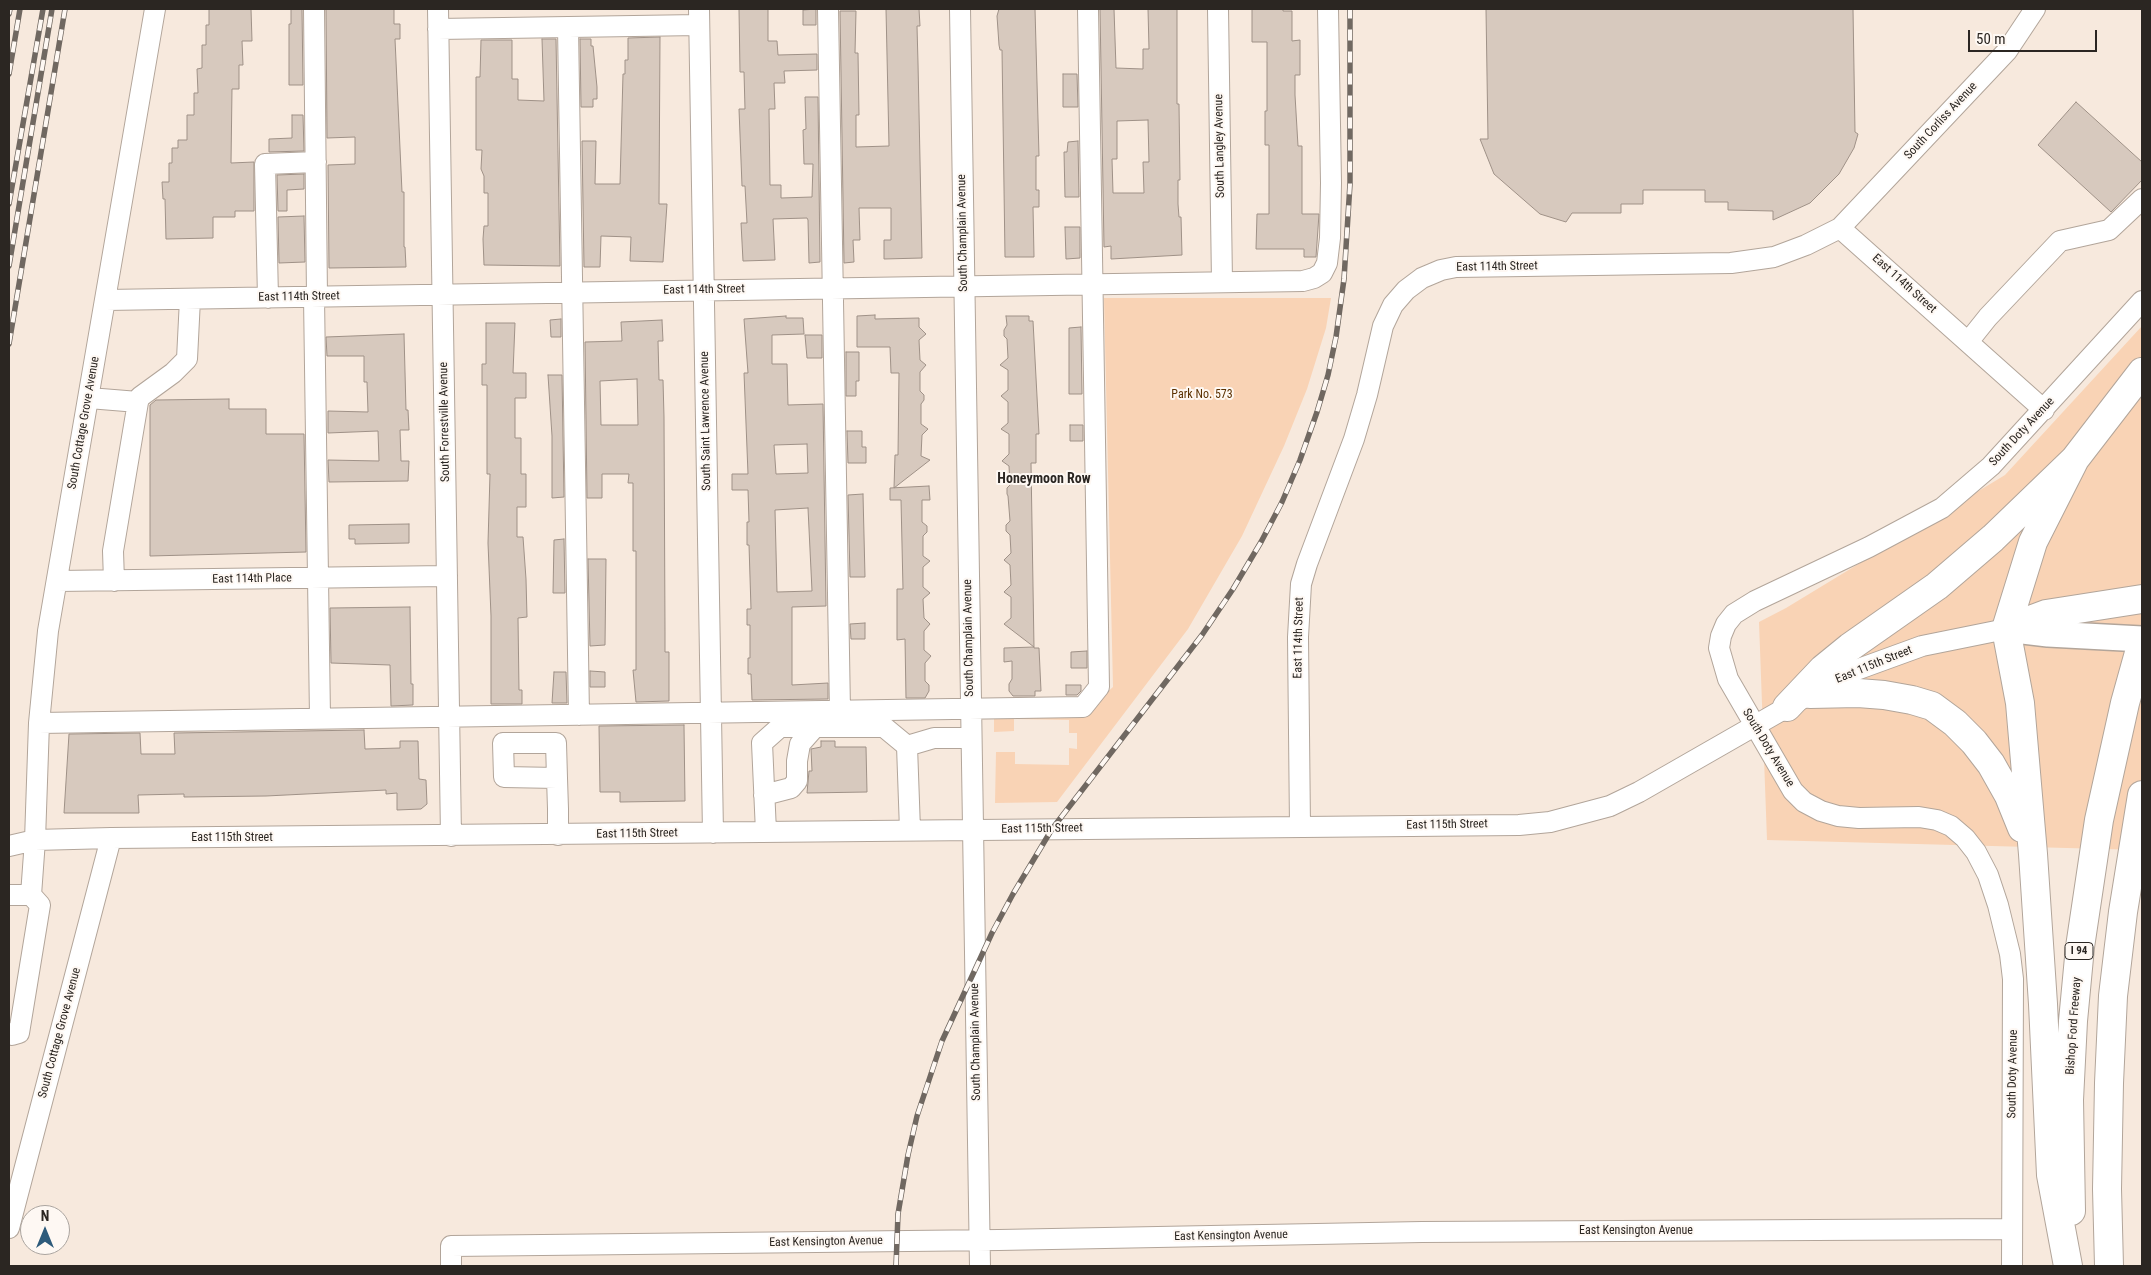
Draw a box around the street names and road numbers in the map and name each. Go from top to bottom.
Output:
street label: South Corliss Avenue [1902,79,1980,163]
street label: South Langley Avenue [1212,94,1228,198]
street label: South Champlain Avenue [955,174,971,292]
street label: East 114th Street [1869,251,1939,317]
street label: East 114th Street [1456,259,1538,275]
street label: East 114th Street [663,282,745,298]
street label: East 114th Street [258,289,340,305]
street label: South Saint Lawrence Avenue [698,351,714,491]
street label: South Cottage Grove Avenue [65,355,103,491]
street label: South Forrestville Avenue [437,362,453,482]
street label: South Doty Avenue [1986,395,2058,469]
street label: East 114th Place [212,571,292,587]
street label: South Champlain Avenue [961,579,977,697]
street label: East 114th Street [1291,597,1307,679]
street label: East 115th Street [1834,643,1914,687]
street label: South Doty Avenue [1739,706,1797,790]
street label: East 115th Street [1406,817,1488,833]
street label: East 115th Street [1001,821,1083,837]
street label: East 115th Street [596,826,678,842]
street label: East 115th Street [191,831,273,845]
road number: I 94 [2065,942,2093,959]
street label: South Cottage Grove Avenue [36,966,84,1100]
street label: Bishop Ford Freeway [2063,977,2085,1075]
street label: South Champlain Avenue [968,983,984,1101]
street label: South Doty Avenue [2005,1029,2021,1119]
street label: East Kensington Avenue [1579,1224,1693,1238]
street label: East Kensington Avenue [1174,1228,1288,1244]
street label: East Kensington Avenue [769,1234,883,1250]

